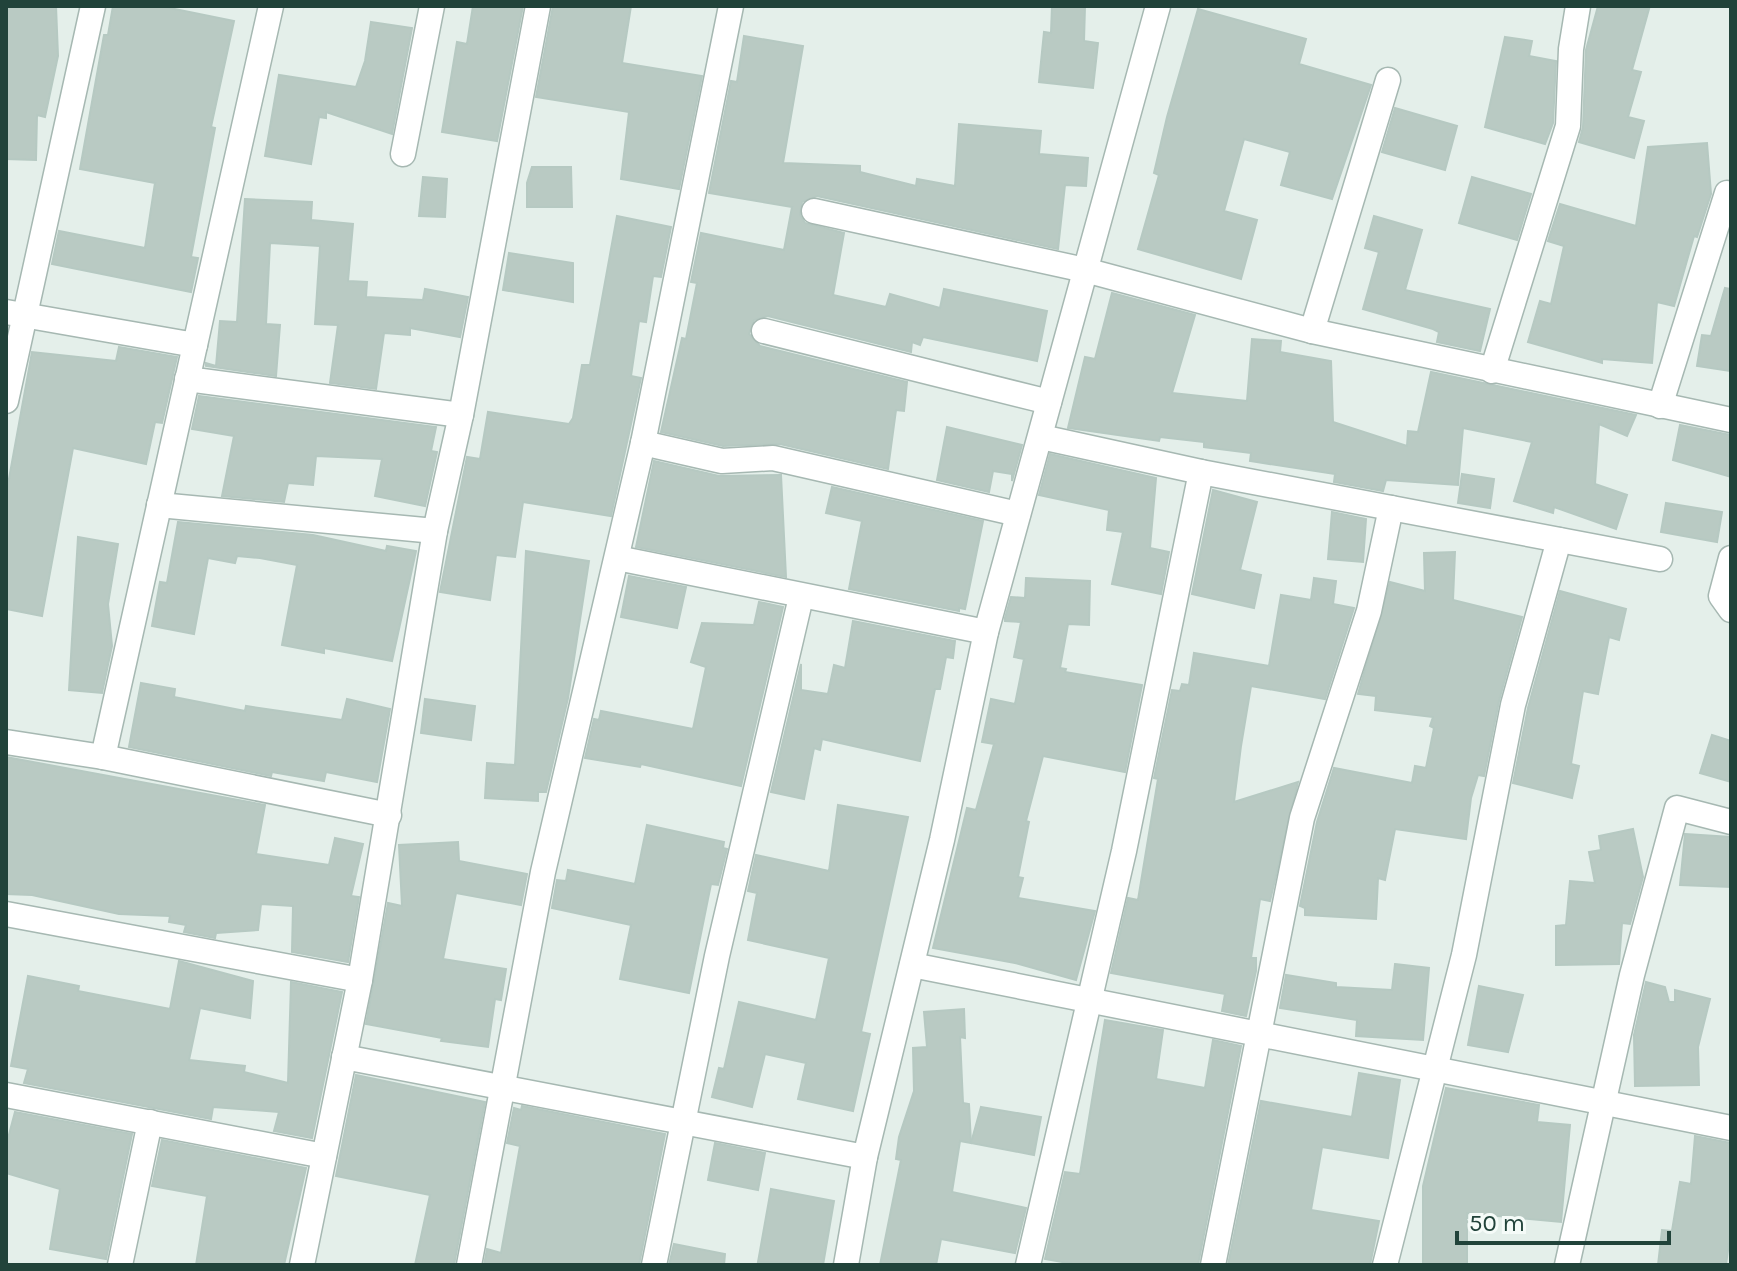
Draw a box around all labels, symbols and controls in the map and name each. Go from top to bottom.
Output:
scale bar [1457,1195,1669,1245]
text: 50 m [1469,1209,1525,1237]

